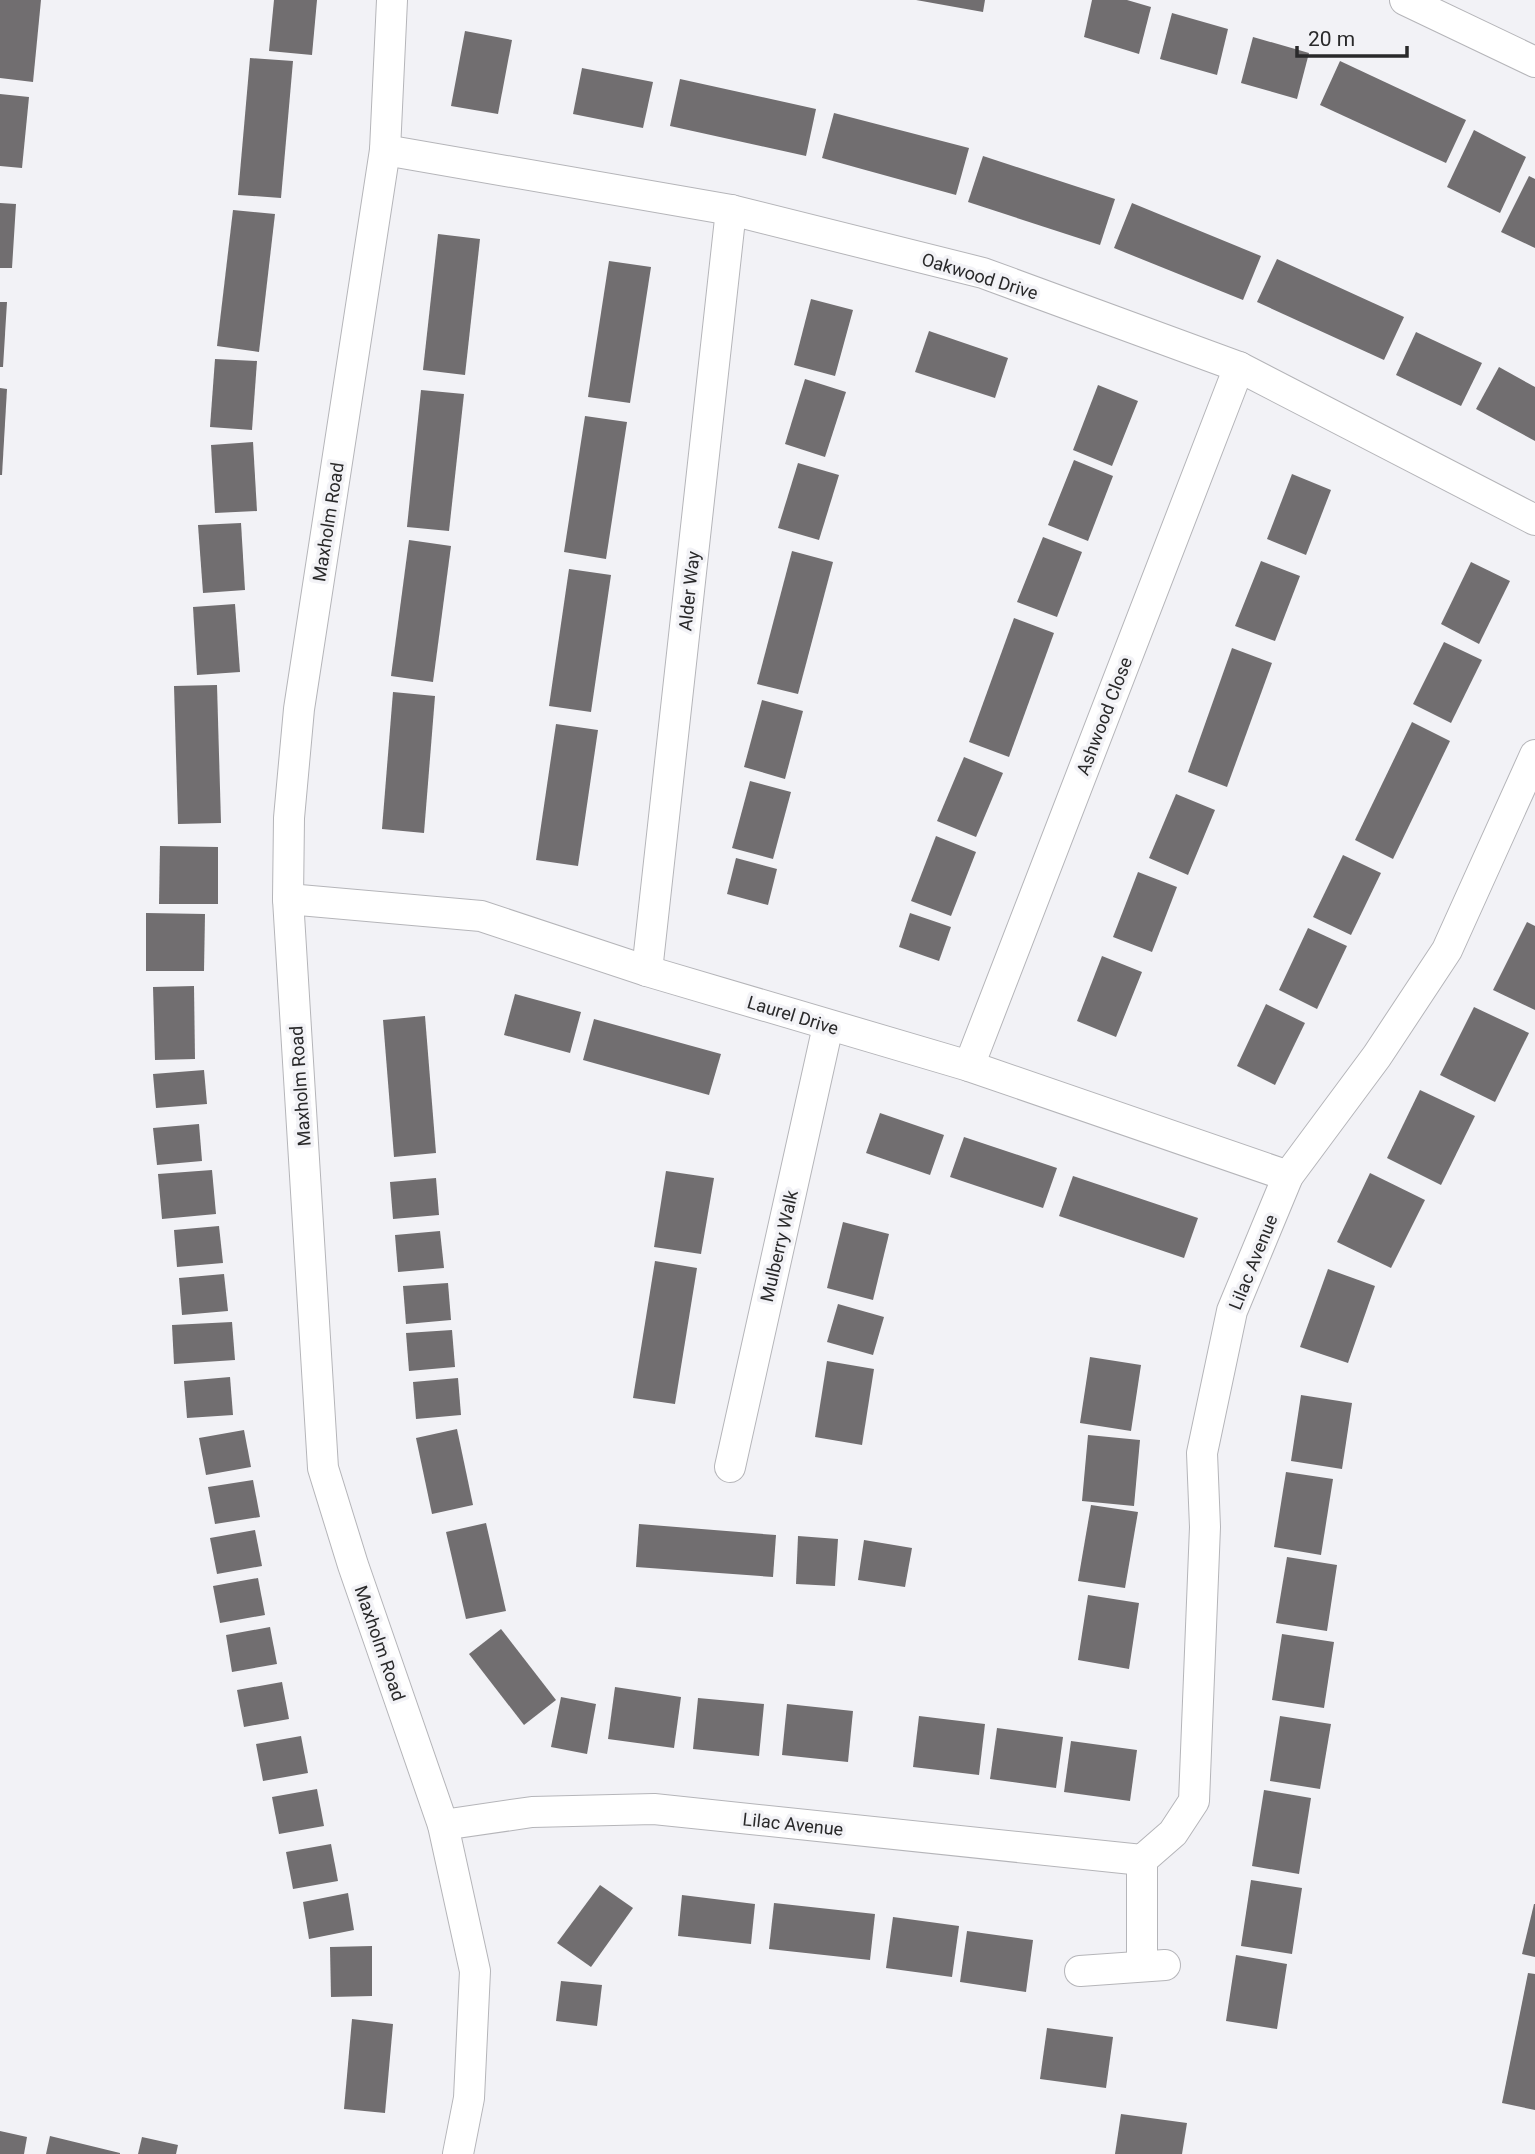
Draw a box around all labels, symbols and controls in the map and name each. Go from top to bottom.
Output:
scale bar [1297,14,1407,58]
text: 20 m [1308,27,1355,51]
street label: Oakwood Drive [919,248,1041,304]
street label: Maxholm Road [308,461,348,583]
street label: Alder Way [674,550,704,632]
street label: Ashwood Close [1072,654,1136,778]
street label: Laurel Drive [745,991,841,1039]
street label: Maxholm Road [285,1025,315,1147]
street label: Mulberry Walk [756,1187,802,1304]
street label: Lilac Avenue [1224,1211,1282,1313]
street label: Maxholm Road [350,1583,410,1703]
street label: Lilac Avenue [742,1808,844,1840]

